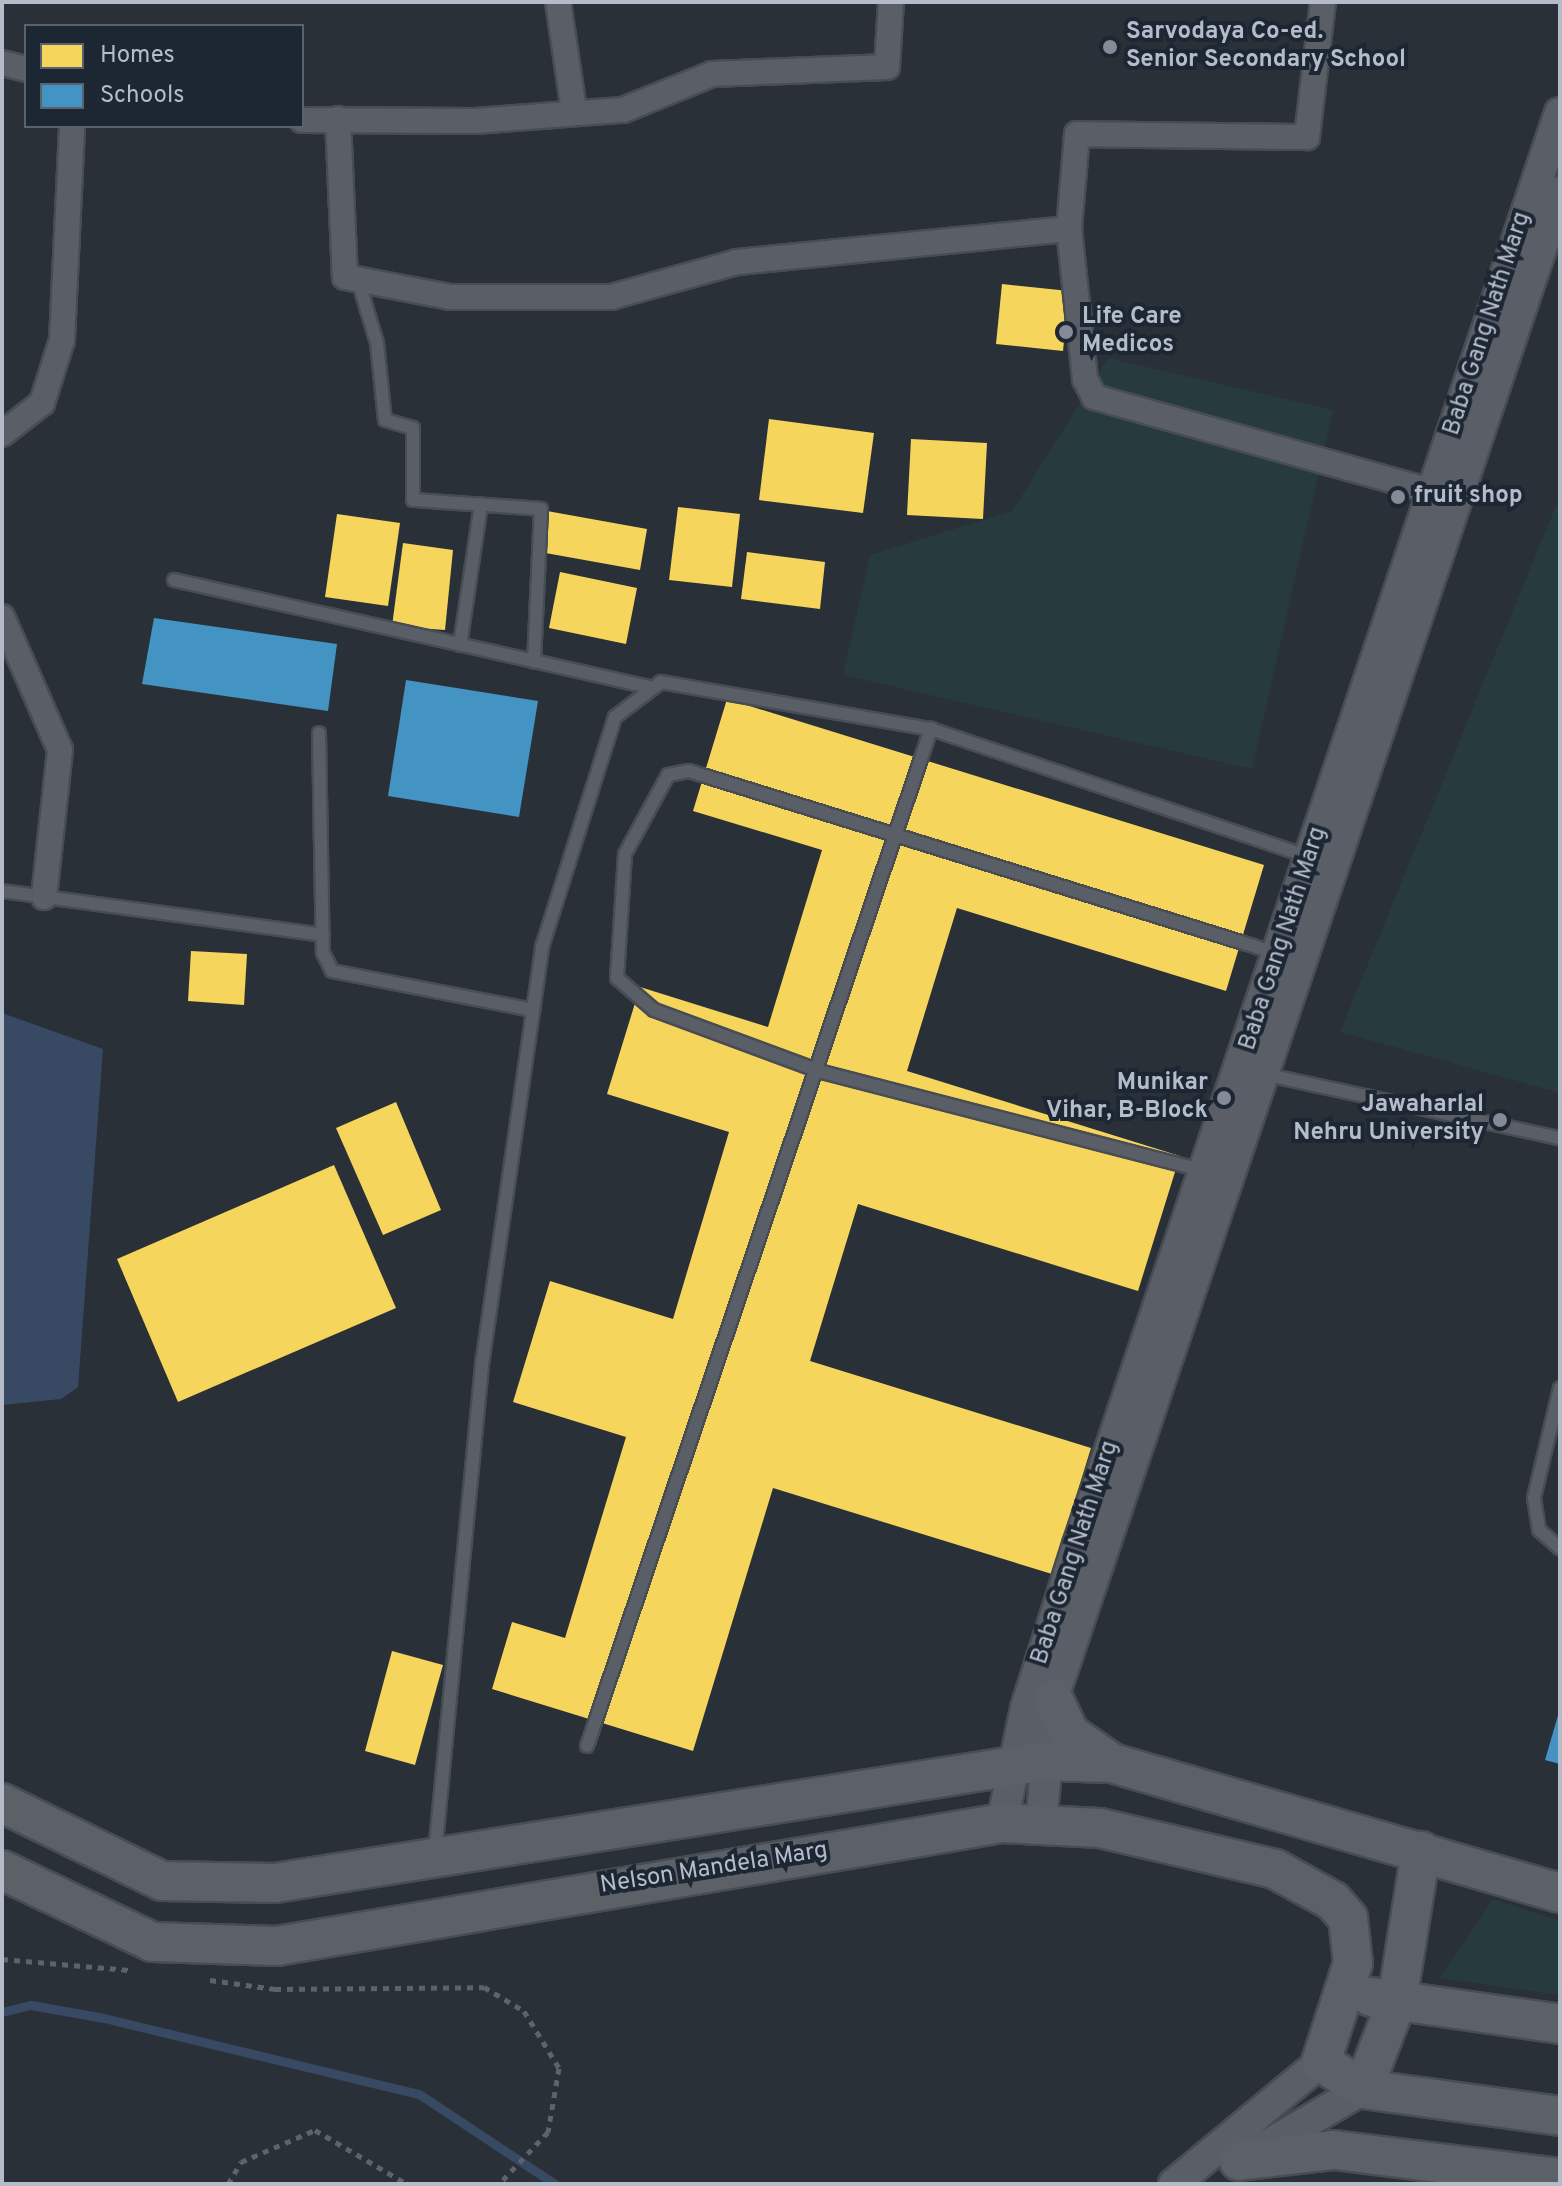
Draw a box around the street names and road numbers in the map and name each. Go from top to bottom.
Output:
street label: Baba Gang Nath Marg [1438,209,1538,439]
street label: Baba Gang Nath Marg [1234,824,1334,1054]
street label: Baba Gang Nath Marg [1026,1438,1126,1668]
street label: Nelson Mandela Marg [598,1837,830,1901]

